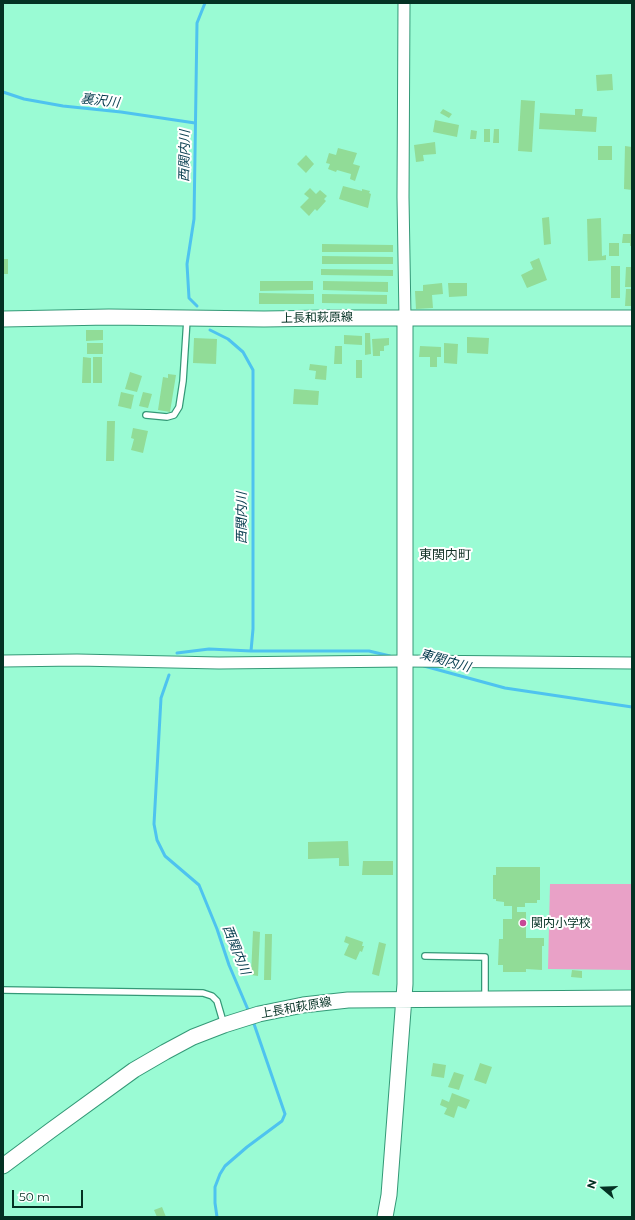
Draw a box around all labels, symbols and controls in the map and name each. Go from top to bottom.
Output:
water label: 裏沢川 [80,91,120,111]
water label: 西関内川 [177,130,193,182]
street label: 上長和萩原線 [281,310,353,326]
water label: 西関内川 [234,492,250,544]
district label: 東関内町 [419,547,471,563]
water label: 東関内川 [418,646,472,676]
place label: 関内小学校 [531,916,591,930]
marker: 関内小学校 [518,918,528,928]
water label: 西関内川 [219,923,253,977]
street label: 上長和萩原線 [259,995,333,1021]
north arrow [583,1168,623,1208]
text: N [584,1178,600,1191]
scale bar [14,1182,85,1208]
text: 50 m [19,1189,50,1204]

